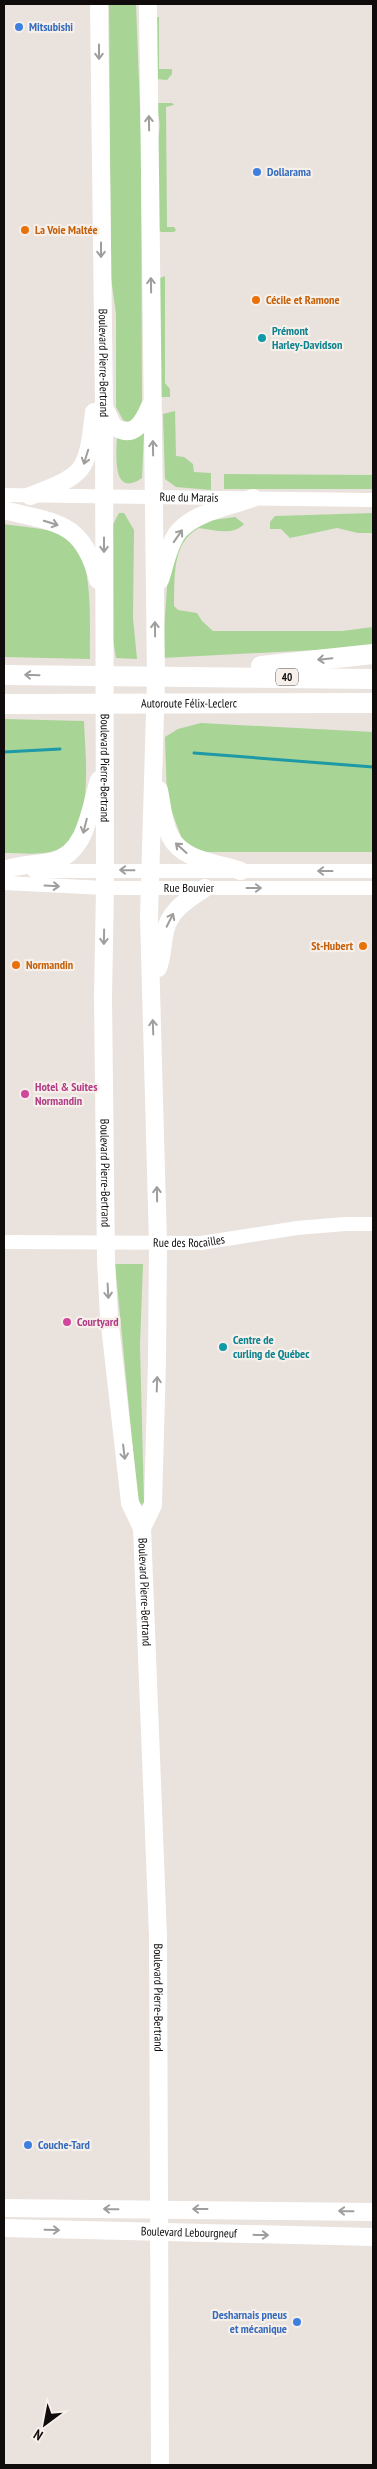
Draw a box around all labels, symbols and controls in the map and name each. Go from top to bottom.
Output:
place label: Mitsubishi [29,19,73,34]
marker: Mitsubishi [13,21,25,33]
one-way arrow [94,44,104,60]
one-way arrow [144,115,154,132]
place label: Dollarama [267,164,311,179]
marker: Dollarama [251,166,263,178]
place label: La Voie Maltée [35,222,98,237]
marker: La Voie Maltée [19,224,31,236]
one-way arrow [96,242,106,258]
one-way arrow [146,278,156,294]
place label: Cécile et Ramone [266,292,340,307]
marker: Cécile et Ramone [250,294,262,306]
street label: Boulevard Pierre-Bertrand [96,309,112,417]
place label: Prémont Harley-Davidson [272,323,342,352]
marker: Prémont Harley-Davidson [256,332,268,344]
one-way arrow [148,440,157,456]
one-way arrow [80,449,90,465]
street label: Rue du Marais [160,489,218,505]
one-way arrow [43,518,59,528]
one-way arrow [173,529,183,543]
one-way arrow [99,536,109,553]
one-way arrow [151,622,160,638]
one-way arrow [317,654,333,664]
road number: 40 [276,669,298,686]
one-way arrow [24,671,40,680]
street label: Autoroute Félix-Leclerc [141,695,238,711]
street label: Boulevard Pierre-Bertrand [98,714,113,822]
one-way arrow [80,818,89,834]
one-way arrow [174,842,187,853]
one-way arrow [120,866,136,875]
one-way arrow [317,866,333,876]
street label: Rue Bouvier [164,880,215,895]
one-way arrow [44,881,60,890]
one-way arrow [245,883,261,893]
one-way arrow [165,912,175,927]
one-way arrow [99,928,109,945]
place label: St-Hubert [311,938,353,953]
marker: St-Hubert [357,940,369,952]
place label: Normandin [26,957,73,972]
marker: Normandin [10,959,22,971]
one-way arrow [149,1020,158,1036]
place label: Hotel & Suites Normandin [35,1079,97,1108]
marker: Hotel & Suites Normandin [19,1088,31,1100]
street label: Boulevard Pierre-Bertrand [97,1119,114,1227]
one-way arrow [152,1186,161,1202]
street label: Rue des Rocailles [153,1231,226,1250]
one-way arrow [103,1282,112,1298]
place label: Courtyard [77,1314,119,1329]
marker: Courtyard [61,1316,73,1328]
place label: Centre de curling de Québec [233,1332,310,1361]
marker: Centre de curling de Québec [217,1341,229,1353]
one-way arrow [152,1376,161,1392]
one-way arrow [119,1444,129,1460]
street label: Boulevard Pierre-Bertrand [135,1537,155,1646]
street label: Boulevard Pierre-Bertrand [151,1943,166,2052]
place label: Couche-Tard [38,2137,90,2152]
marker: Couche-Tard [22,2139,34,2151]
one-way arrow [103,2204,120,2214]
one-way arrow [192,2204,208,2214]
one-way arrow [338,2206,354,2216]
street label: Boulevard Lebourgneuf [141,2223,238,2241]
one-way arrow [44,2225,60,2234]
one-way arrow [252,2230,268,2240]
place label: Desharnais pneus et mécanique [212,2307,287,2336]
marker: Desharnais pneus et mécanique [291,2316,303,2328]
north arrow [20,2399,70,2449]
text: N [30,2425,46,2445]

